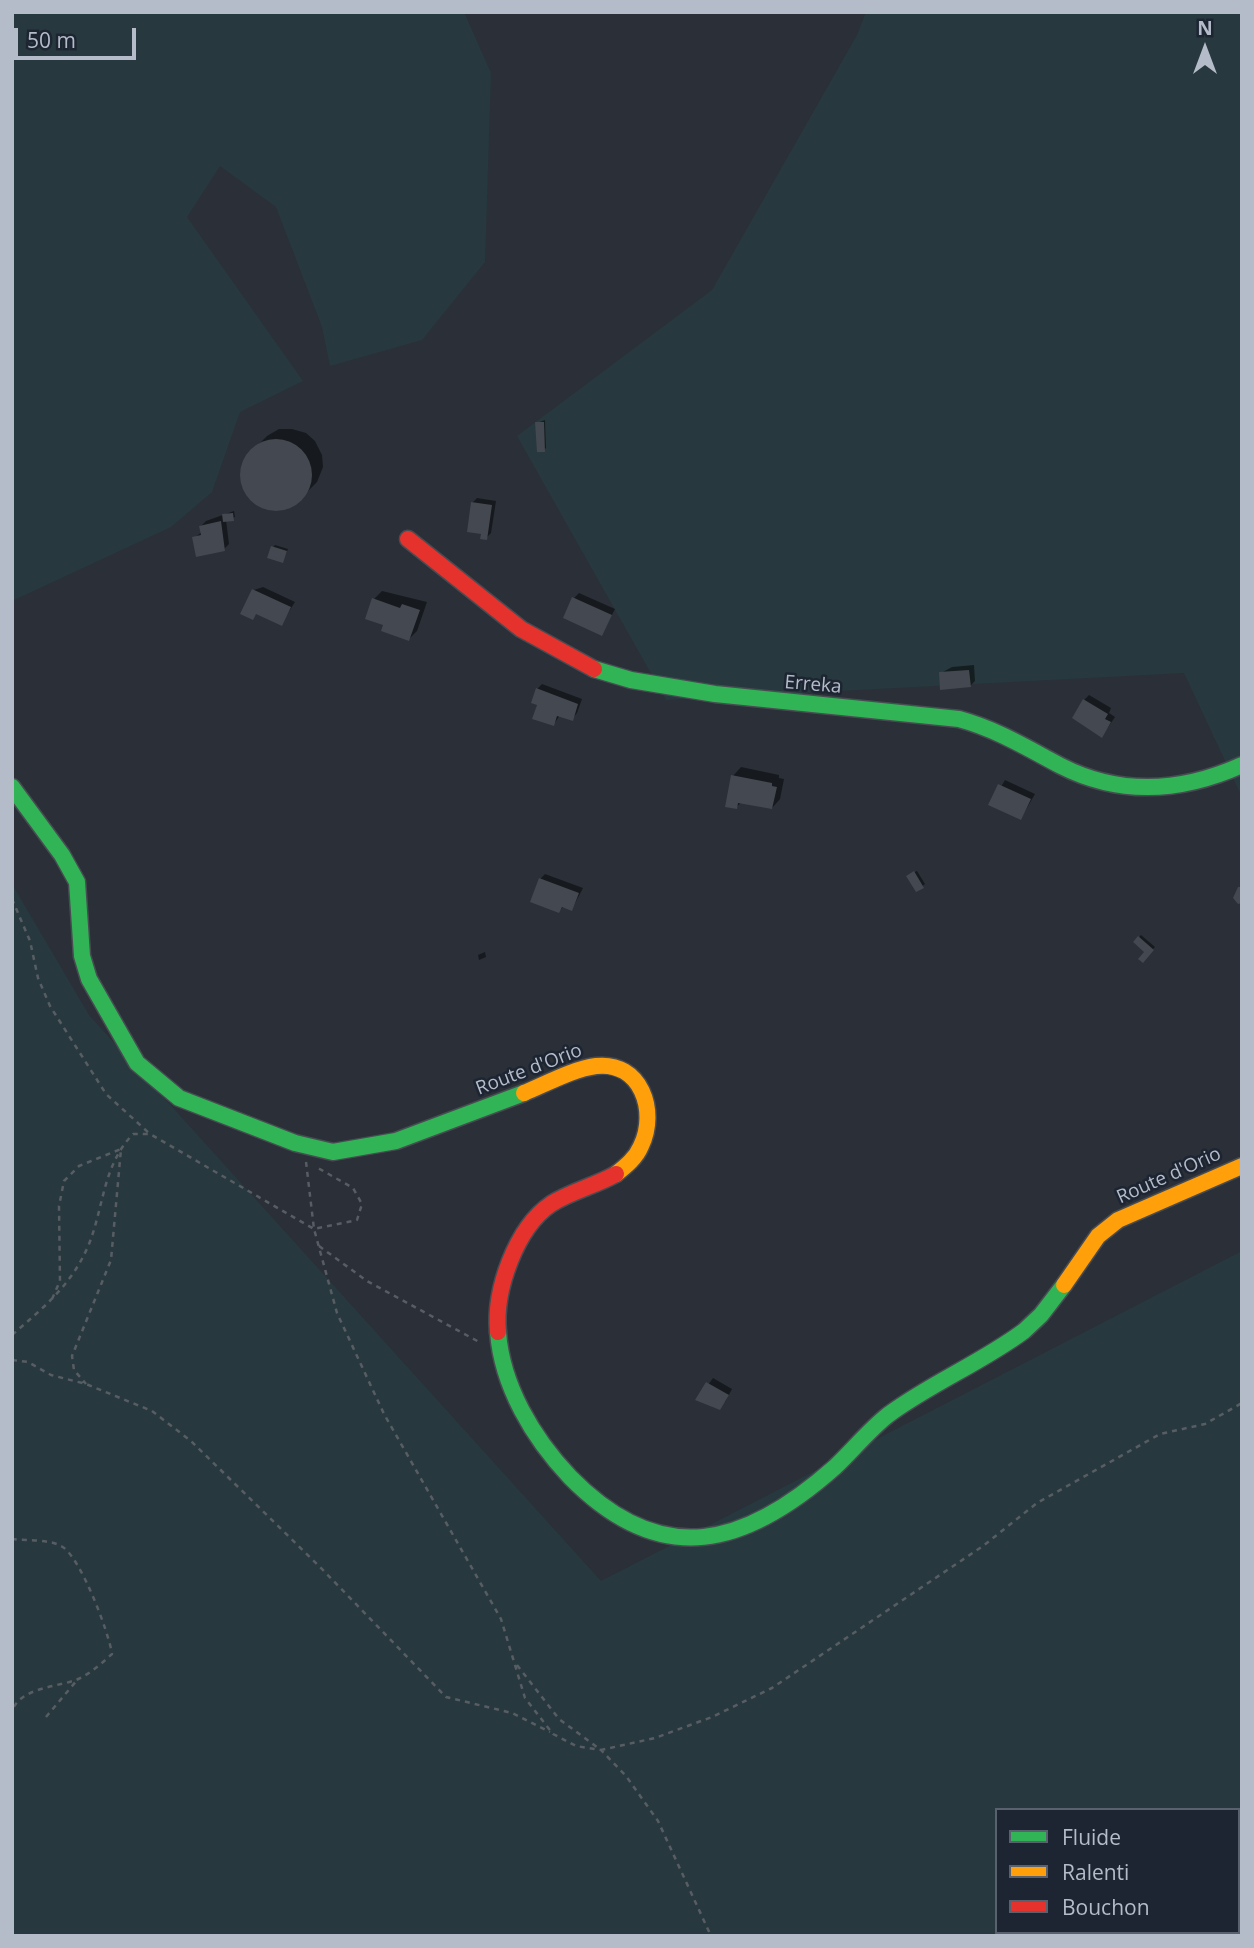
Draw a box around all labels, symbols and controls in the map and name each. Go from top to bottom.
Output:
scale bar [18,14,140,58]
north arrow [1170,14,1240,84]
text: N [1197,15,1213,41]
text: 50 m [27,26,76,54]
street label: Erreka [783,671,843,699]
street label: Route d'Orio [473,1039,585,1101]
street label: Route d'Orio [1113,1143,1225,1209]
legend [995,1808,1240,1934]
text: Fluide [1062,1823,1121,1851]
text: Ralenti [1062,1858,1129,1886]
text: Bouchon [1062,1893,1150,1921]

